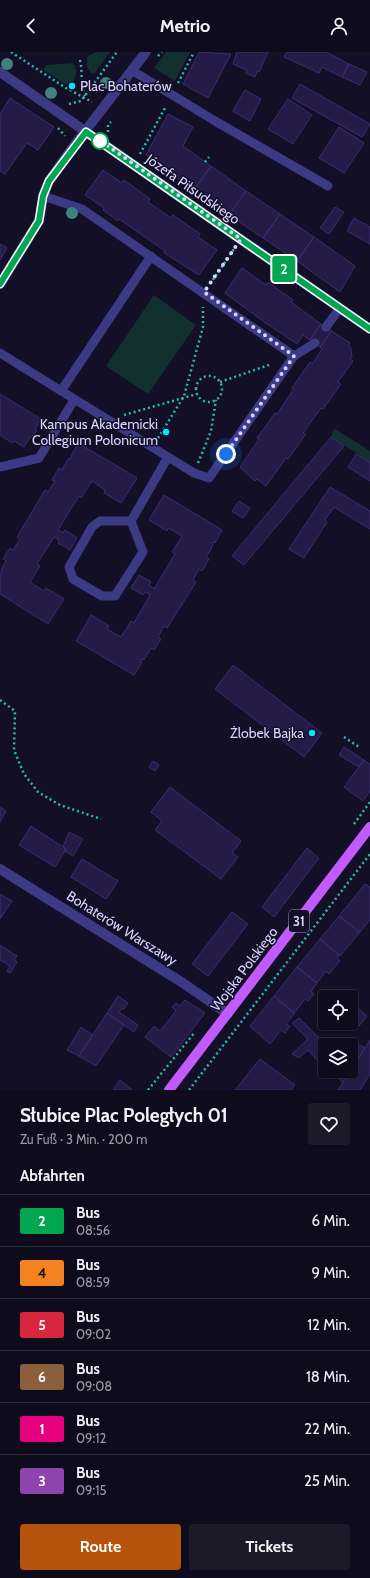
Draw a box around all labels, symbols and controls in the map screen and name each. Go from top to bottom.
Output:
icon: back [20,15,42,37]
text: Metrio [160,15,210,37]
icon: person [328,15,350,37]
place label: Plac Bohaterów [80,77,172,95]
marker: Plac Bohaterów [67,81,77,91]
unlabelled marker [91,132,109,150]
street label: Józefa Piłsudskiego [142,149,244,228]
line badge: 2 [271,256,297,282]
text: 2 [280,260,288,278]
place label: Kampus Akademicki Collegium Polonicum [32,415,158,449]
marker: Kampus Akademicki Collegium Polonicum [161,427,171,437]
your location [216,444,236,464]
place label: Żlobek Bajka [230,724,304,742]
marker: Żlobek Bajka [307,728,317,738]
street label: Bohaterów Warszawy [63,887,181,969]
road number: 31 [289,910,309,932]
street label: Wojska Polskiego [206,923,282,1015]
map controls [318,990,358,1078]
button: locate [318,990,358,1030]
button: layers [318,1038,358,1078]
button: heart [308,1103,350,1145]
text: Słubice Plac Poległych 01 [20,1104,228,1127]
text: Zu Fuß · 3 Min. · 200 m [20,1131,147,1147]
text: Abfahrten [20,1167,85,1185]
text: Bus [76,1204,100,1222]
text: 2 [38,1212,46,1230]
text: 6 Min. [311,1212,350,1230]
text: 08:56 [76,1222,110,1238]
text: Bus [76,1256,100,1274]
text: 4 [38,1264,46,1282]
text: 9 Min. [311,1264,350,1282]
text: 08:59 [76,1274,110,1290]
text: Bus [76,1308,100,1326]
text: 5 [38,1316,46,1334]
text: 12 Min. [307,1316,350,1334]
text: 09:02 [76,1326,111,1342]
text: Bus [76,1360,100,1378]
text: 6 [38,1368,46,1386]
text: 18 Min. [306,1368,350,1386]
text: 09:08 [76,1378,112,1394]
text: Bus [76,1412,100,1430]
text: 1 [39,1420,45,1438]
text: 22 Min. [304,1420,350,1438]
text: 09:12 [76,1430,106,1446]
text: Bus [76,1464,100,1482]
text: 3 [38,1472,46,1490]
text: 25 Min. [304,1472,350,1490]
text: 09:15 [76,1482,106,1498]
button: Route [20,1524,181,1570]
button: Tickets [189,1524,350,1570]

